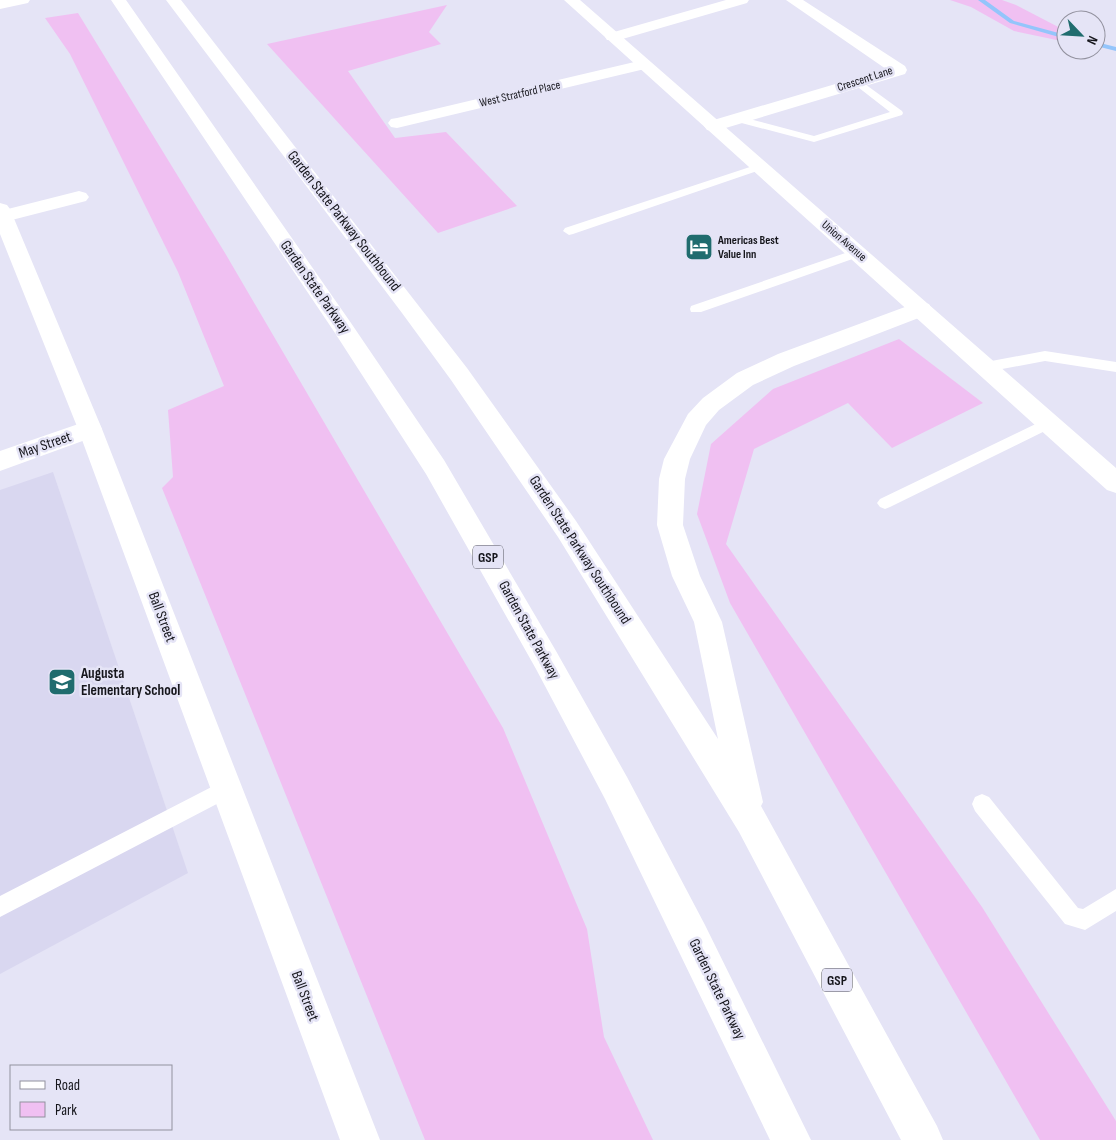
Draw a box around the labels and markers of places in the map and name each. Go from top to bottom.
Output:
hotel icon: Americas Best Value Inn [684,232,714,262]
place label: Americas Best Value Inn [717,233,779,262]
place label: Augusta Elementary School [80,664,180,700]
school or university icon: Augusta Elementary School [47,667,77,697]

